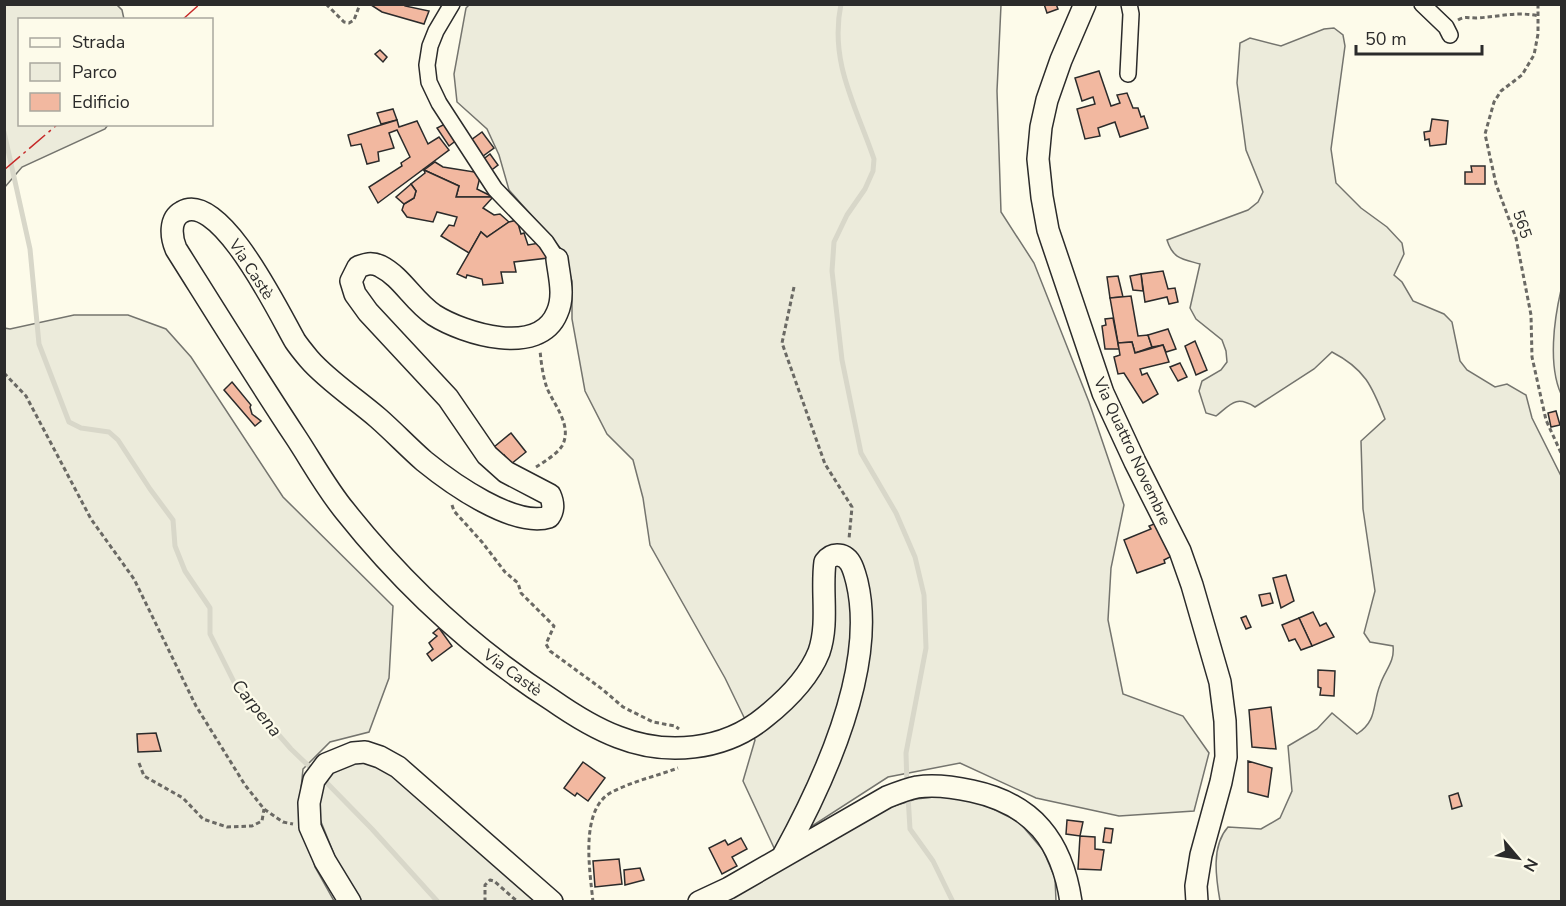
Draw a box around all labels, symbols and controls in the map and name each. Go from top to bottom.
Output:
legend [18,18,213,126]
scale bar [1356,18,1482,56]
text: 50 m [1365,27,1407,51]
text: Strada [72,30,125,54]
text: Parco [72,60,117,84]
text: Edificio [72,90,130,114]
street label: 565 [1507,207,1537,241]
street label: Via Castè [223,234,279,304]
street label: Via Quattro Novembre [1088,373,1176,529]
street label: Via Castè [478,643,546,702]
water label: Carpena [226,674,288,742]
north arrow [1488,828,1548,888]
text: N [1518,854,1543,875]

